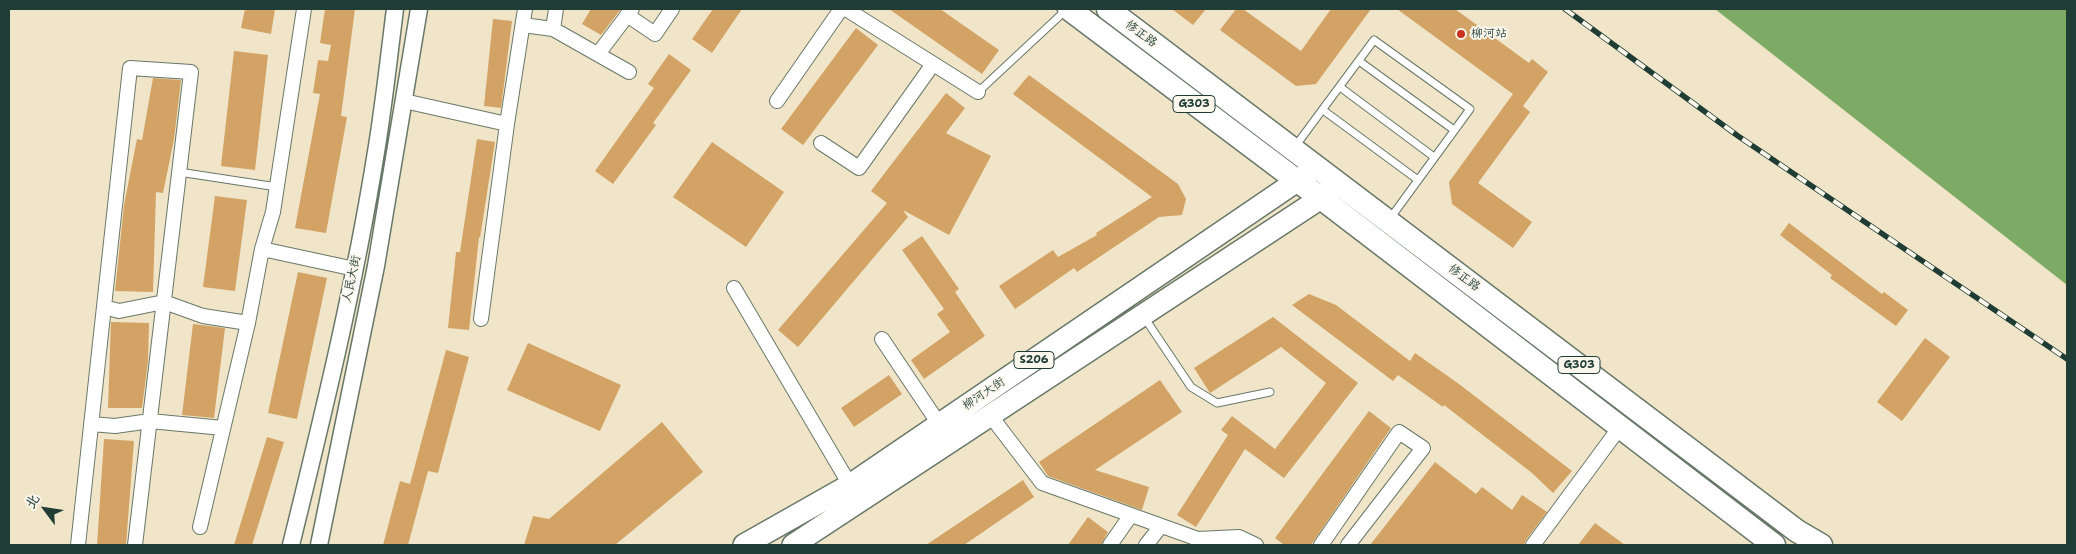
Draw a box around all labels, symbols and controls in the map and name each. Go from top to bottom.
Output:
street label: 修正路 [1122,17,1160,51]
place label: 柳河站 [1471,27,1507,41]
marker: 柳河站 [1455,28,1467,40]
road number: G303 [1173,96,1215,112]
street label: 人民大街 [340,254,364,304]
street label: 修正路 [1445,261,1483,295]
road number: S206 [1014,352,1054,368]
road number: G303 [1558,356,1600,374]
street label: 柳河大街 [960,375,1008,413]
north arrow [20,484,70,534]
text: 北 [21,491,43,512]

